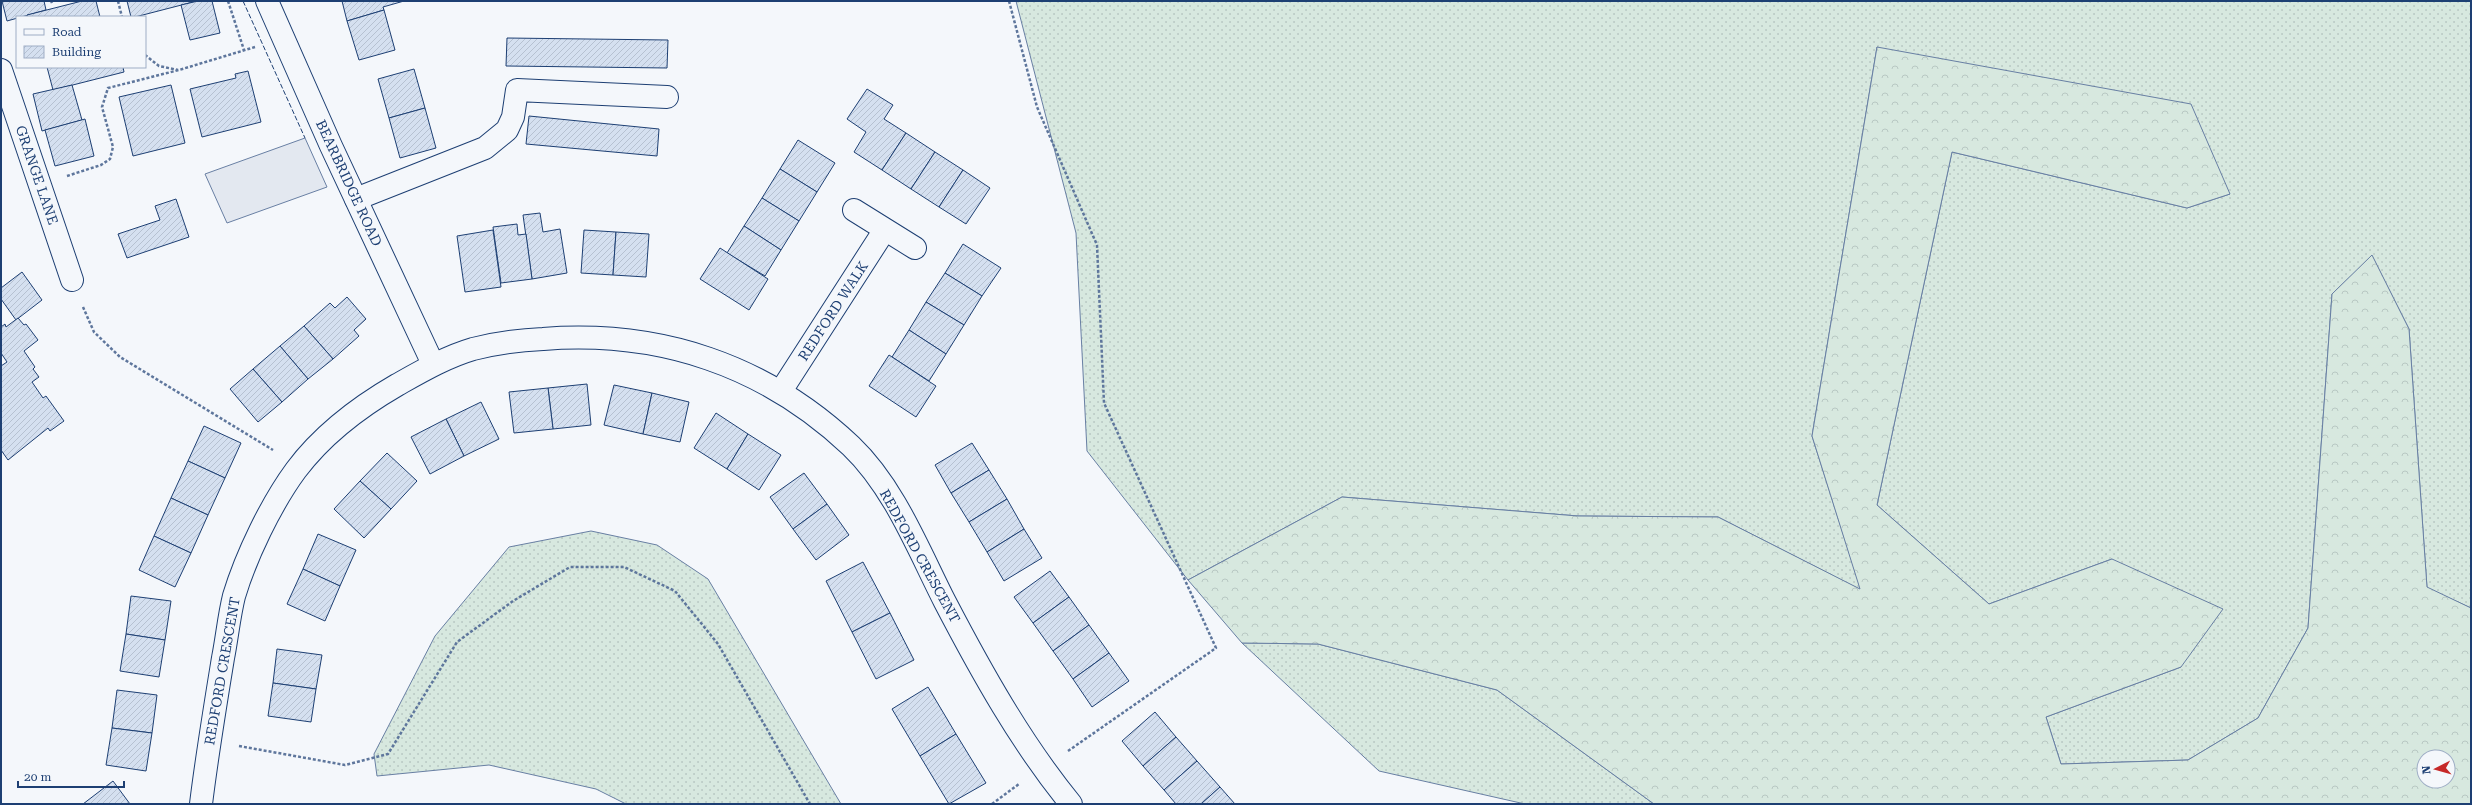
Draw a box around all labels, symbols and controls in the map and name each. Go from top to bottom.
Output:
legend [16,16,146,68]
text: Road [52,25,82,39]
text: Building [52,45,101,59]
street label: BEARBRIDGE ROAD [313,117,385,249]
street label: GRANGE LANE [13,123,61,227]
street label: REDFORD WALK [795,258,871,364]
street label: REDFORD CRESCENT [877,487,963,625]
street label: REDFORD CRESCENT [201,596,243,746]
north arrow [2416,749,2456,789]
scale bar [18,763,124,789]
text: N [2420,765,2433,775]
text: 20 m [24,770,51,784]

